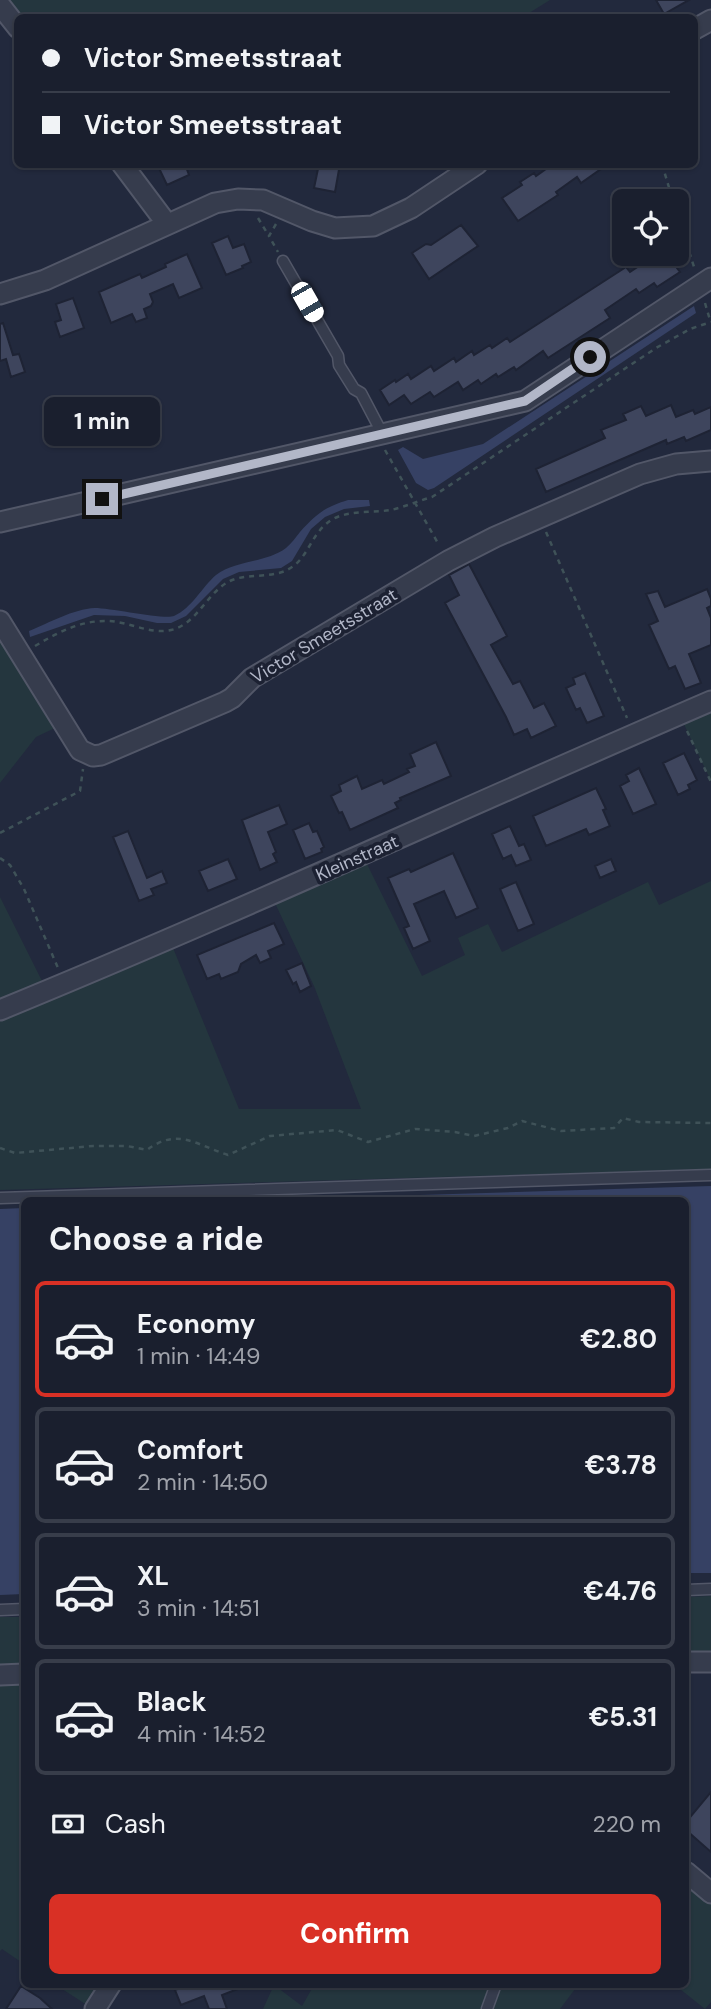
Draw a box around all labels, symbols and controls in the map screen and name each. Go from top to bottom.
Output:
text: Victor Smeetsstraat [84,41,342,75]
text: Victor Smeetsstraat [84,108,342,142]
map controls [612,189,689,266]
button: locate [612,189,689,266]
car [288,279,327,325]
route start [574,341,606,373]
callout: 1 min [44,398,160,447]
text: 1 min [74,406,130,436]
route end [86,483,118,515]
street label: Victor Smeetsstraat [246,583,402,689]
street label: Kleinstraat [312,829,402,887]
text: Choose a ride [49,1218,264,1260]
text: Economy [137,1307,255,1341]
icon: car [53,1308,116,1371]
text: €2.80 [580,1322,657,1356]
text: 1 min · 14:49 [137,1341,261,1371]
text: Comfort [137,1433,243,1467]
icon: car [53,1434,116,1497]
text: €3.78 [585,1448,657,1482]
text: 2 min · 14:50 [137,1467,268,1497]
text: XL [137,1559,169,1593]
icon: car [53,1560,116,1623]
text: €4.76 [584,1574,657,1608]
text: 3 min · 14:51 [137,1593,260,1623]
text: Black [137,1685,207,1719]
icon: car [53,1686,116,1749]
text: €5.31 [589,1700,657,1734]
text: 4 min · 14:52 [137,1719,266,1749]
icon: cash [49,1805,87,1843]
text: Cash [105,1807,166,1841]
text: 220 m [592,1809,661,1839]
button: Confirm [49,1894,661,1974]

